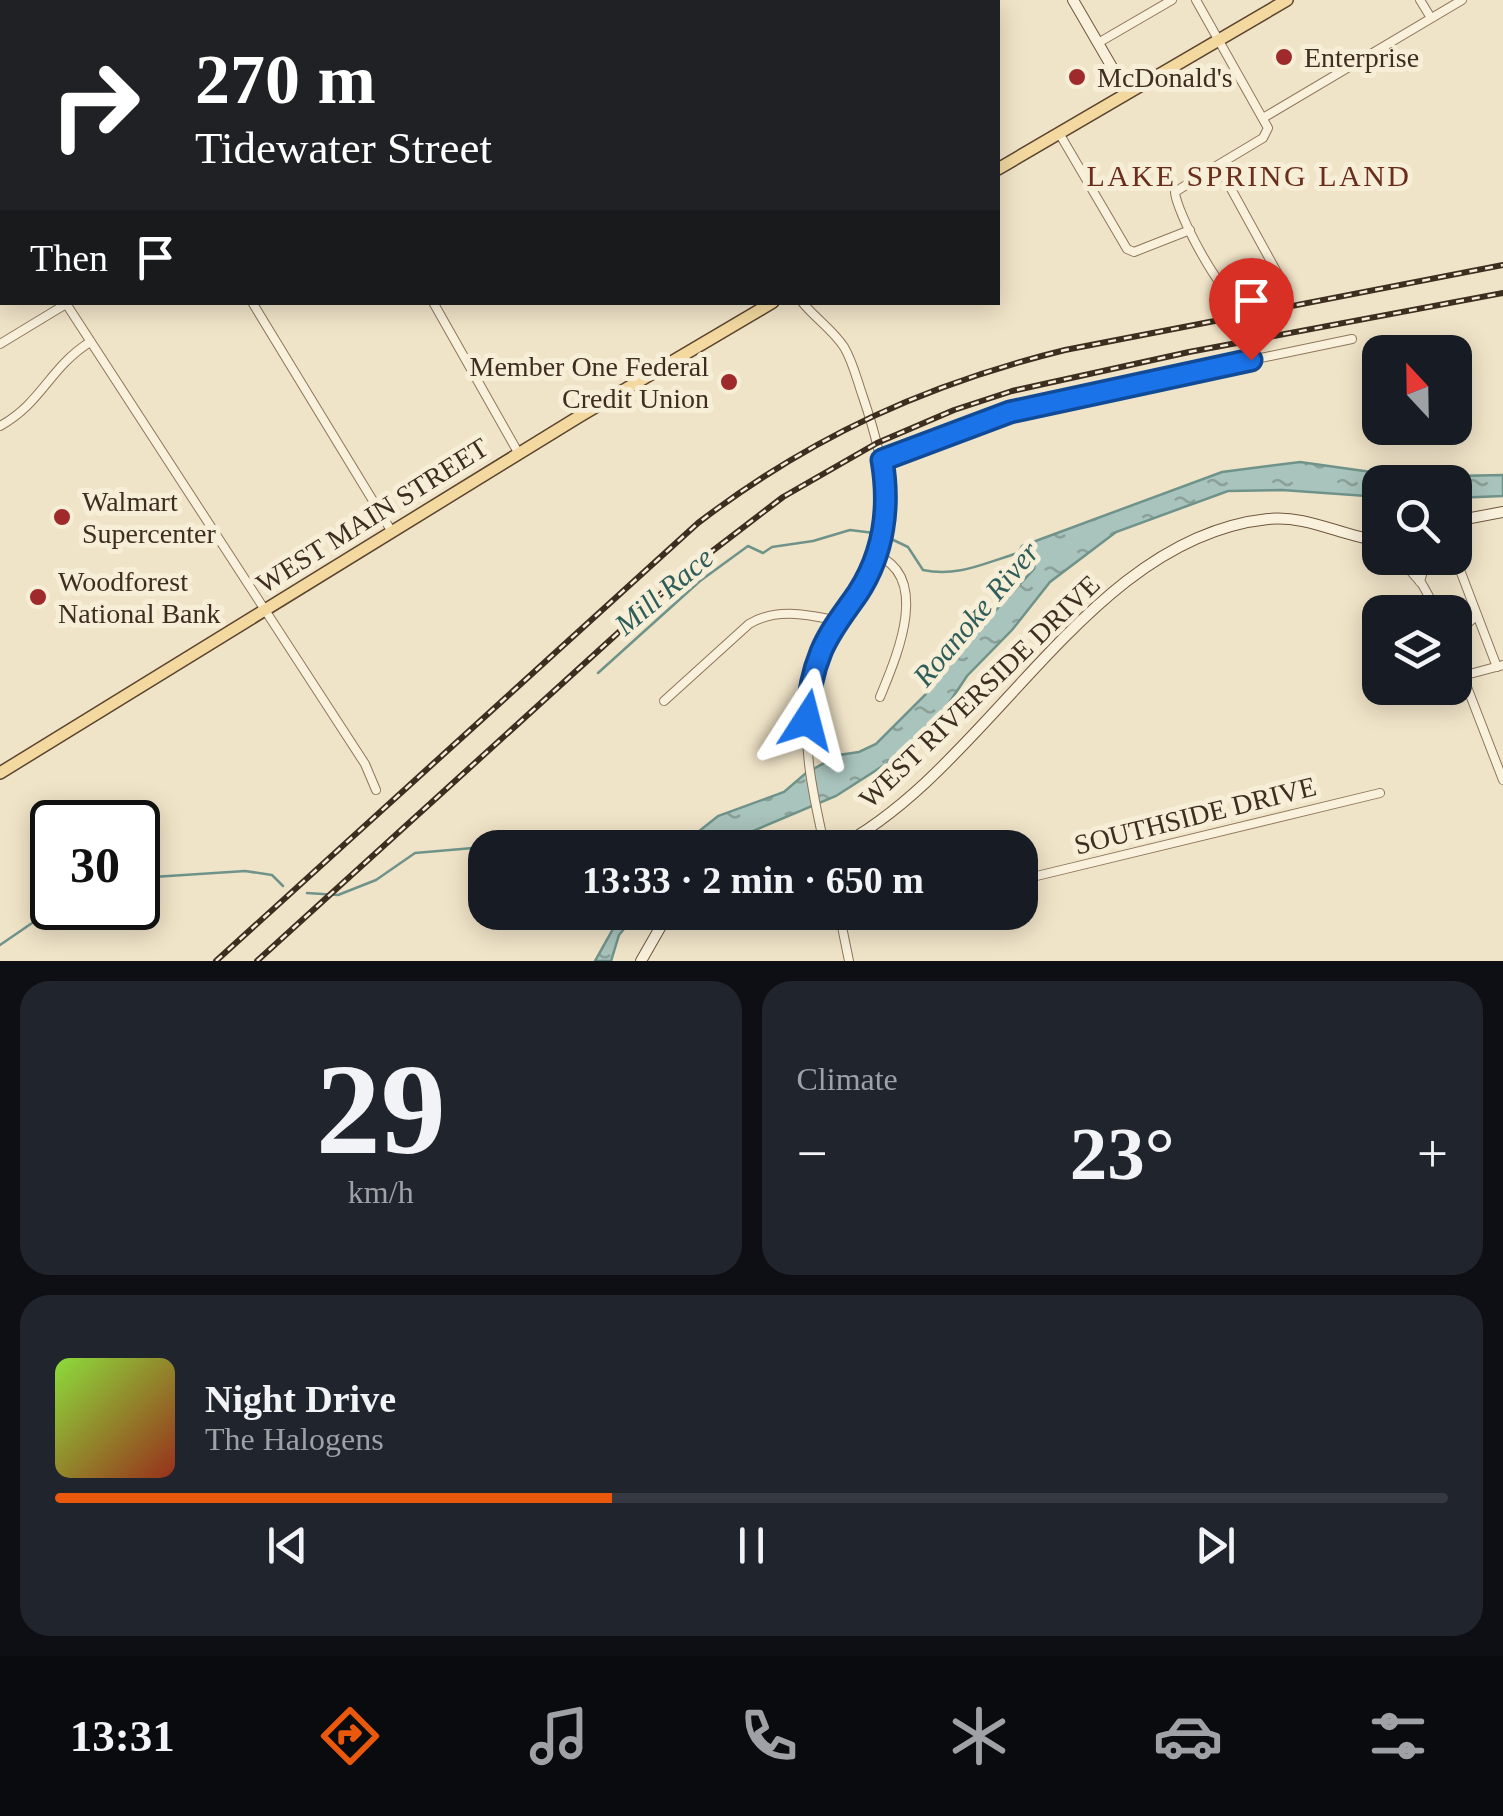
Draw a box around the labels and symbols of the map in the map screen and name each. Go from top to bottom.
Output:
place label: Enterprise [1304,42,1419,73]
marker: Enterprise [1273,46,1295,68]
place label: McDonald's [1097,62,1233,93]
marker: McDonald's [1066,66,1088,88]
district label: LAKE SPRING LAND [1087,159,1412,192]
pin [1209,258,1294,361]
north arrow [1362,335,1472,445]
place label: Member One Federal Credit Union [470,351,709,414]
marker: Member One Federal Credit Union [718,371,740,393]
street label: WEST MAIN STREET [251,432,494,599]
place label: Walmart Supercenter [82,486,216,549]
marker: Walmart Supercenter [51,506,73,528]
water label: Roanoke River [905,535,1045,693]
water label: Mill Race [607,540,719,642]
place label: Woodforest National Bank [58,566,221,629]
street label: WEST RIVERSIDE DRIVE [853,569,1106,814]
marker: Woodforest National Bank [27,586,49,608]
position arrow [755,668,859,772]
street label: SOUTHSIDE DRIVE [1071,770,1319,861]
speed limit sign: 30 [30,800,160,930]

